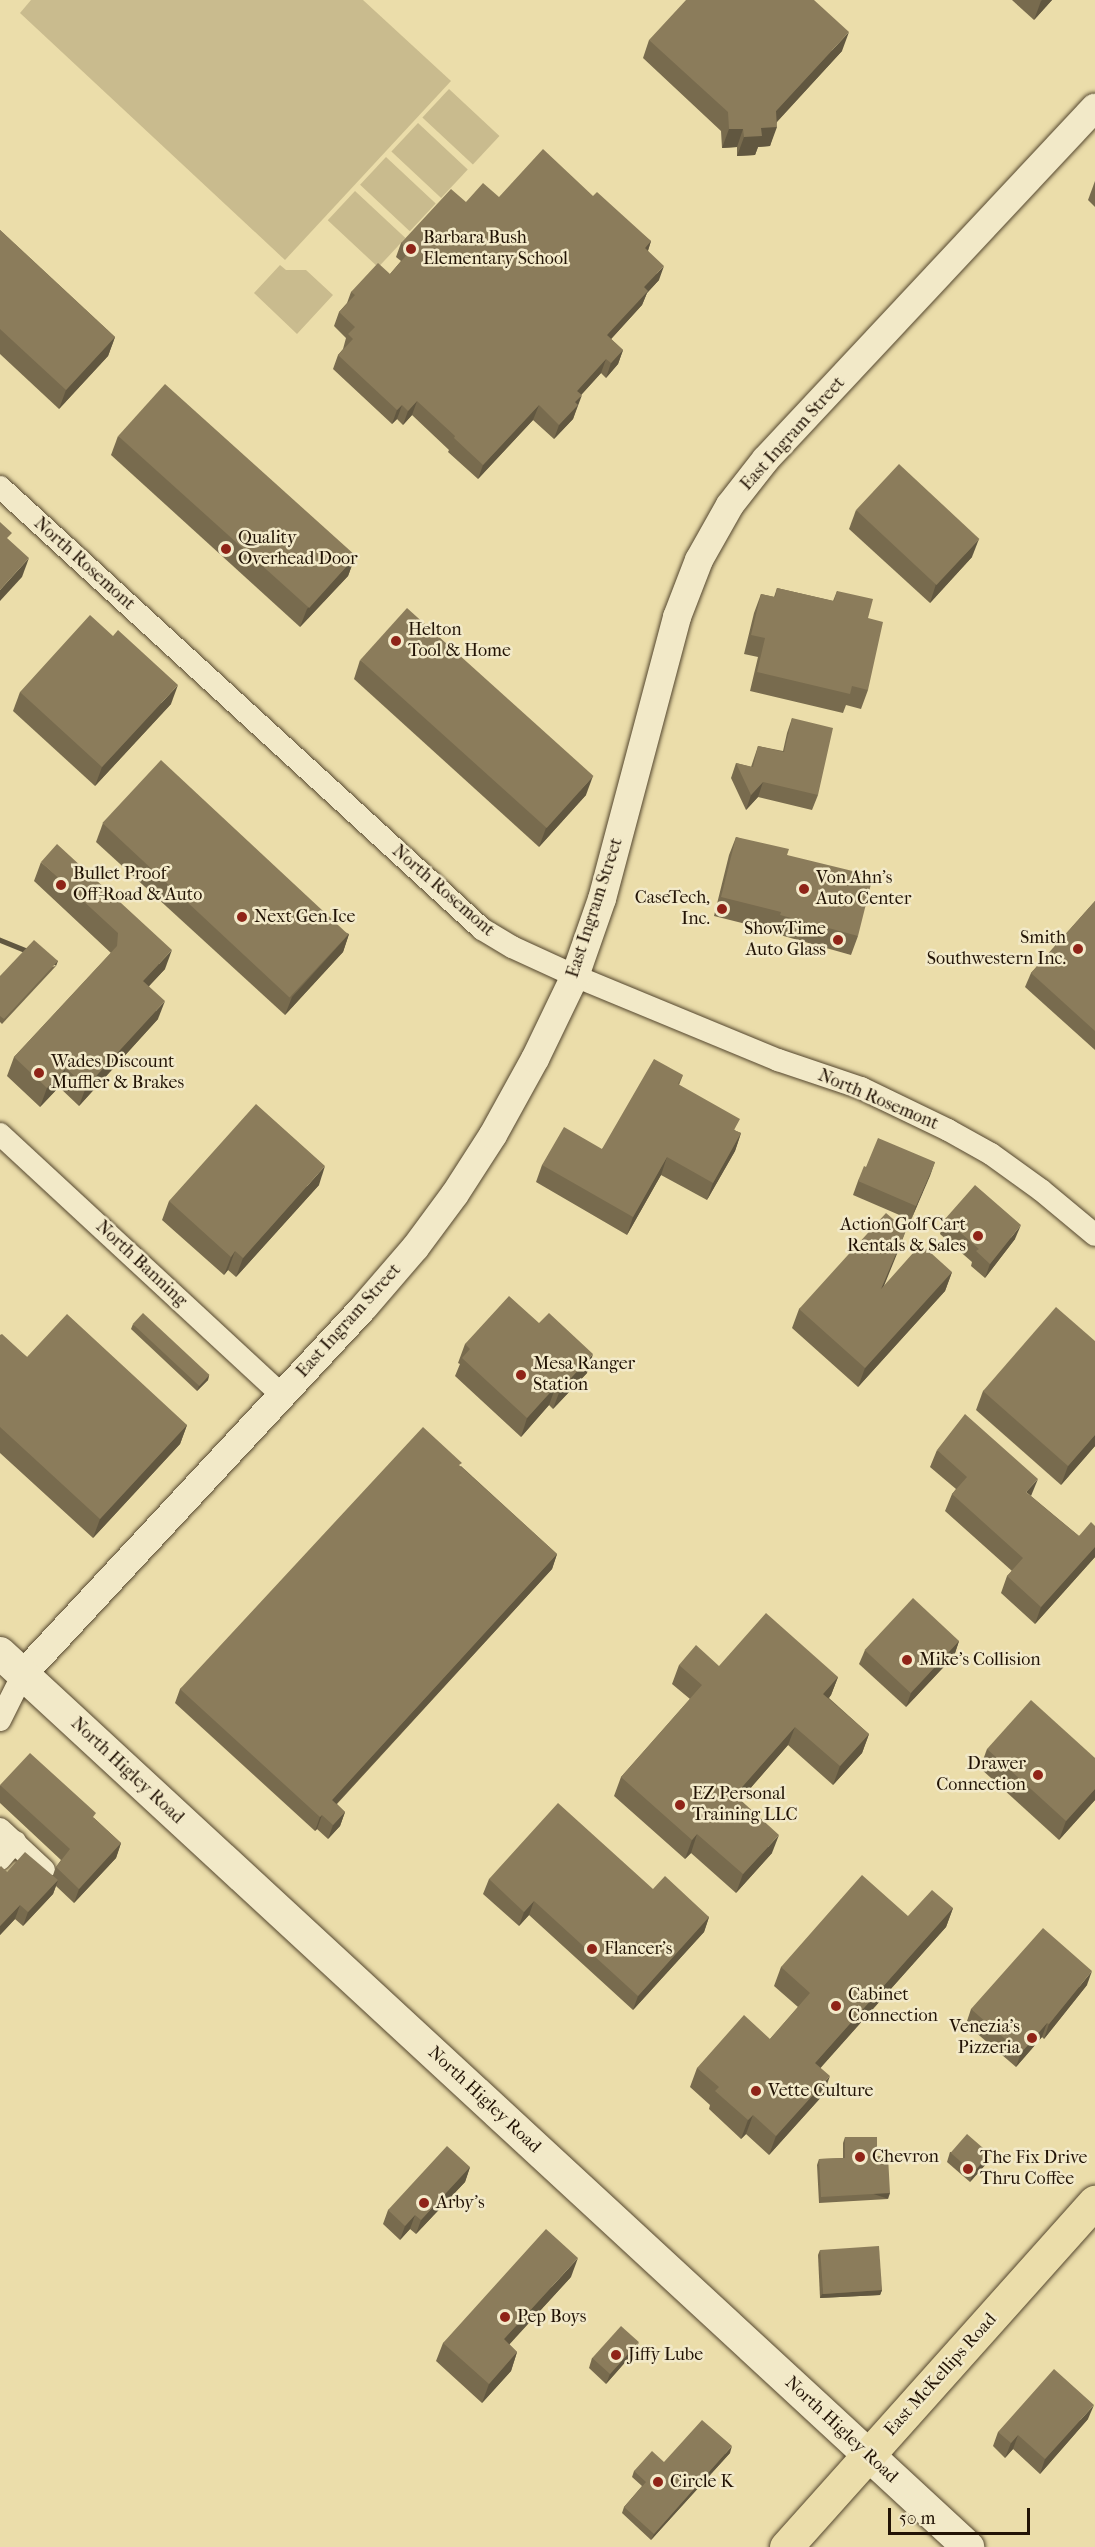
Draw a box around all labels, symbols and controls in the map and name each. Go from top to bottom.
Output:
place label: Barbara Bush Elementary School [423,228,568,270]
marker: Barbara Bush Elementary School [404,242,418,256]
street label: East Ingram Street [736,373,850,495]
street label: North Rosemont [29,513,139,615]
place label: Quality Overhead Door [238,528,358,570]
marker: Quality Overhead Door [219,542,233,556]
place label: Helton Tool & Home [408,620,511,662]
marker: Helton Tool & Home [389,634,403,648]
street label: East Ingram Street [562,835,628,981]
street label: North Rosemont [387,841,499,941]
place label: Bullet Proof Off-Road & Auto [73,864,202,906]
place label: Von Ahn's Auto Center [816,868,911,910]
marker: Bullet Proof Off-Road & Auto [54,878,68,892]
marker: Von Ahn's Auto Center [797,882,811,896]
place label: CaseTech, Inc. [635,888,710,930]
marker: CaseTech, Inc. [715,902,729,916]
place label: Next Gen Ice [254,906,355,928]
marker: Next Gen Ice [235,910,249,924]
place label: ShowTime Auto Glass [744,919,826,962]
place label: Smith Southwestern Inc. [927,928,1066,970]
marker: ShowTime Auto Glass [831,933,845,947]
marker: Smith Southwestern Inc. [1071,942,1085,956]
place label: Wades Discount Muffler & Brakes [51,1052,184,1094]
street label: North Rosemont [815,1065,941,1135]
marker: Wades Discount Muffler & Brakes [32,1066,46,1080]
place label: Action Golf Cart Rentals & Sales [840,1215,966,1258]
street label: North Banning [91,1216,191,1312]
marker: Action Golf Cart Rentals & Sales [971,1229,985,1243]
street label: East Ingram Street [292,1260,406,1382]
place label: Mesa Ranger Station [533,1354,635,1396]
marker: Mesa Ranger Station [514,1368,528,1382]
place label: Mike's Collision [919,1649,1041,1671]
marker: Mike's Collision [900,1653,914,1667]
street label: North Higley Road [66,1713,188,1829]
place label: Drawer Connection [936,1754,1026,1796]
marker: Drawer Connection [1031,1768,1045,1782]
place label: EZ Personal Training LLC [692,1784,798,1826]
marker: EZ Personal Training LLC [673,1798,687,1812]
place label: Flancer's [604,1938,672,1960]
marker: Flancer's [585,1942,599,1956]
place label: Cabinet Connection [848,1985,938,2028]
marker: Cabinet Connection [829,1999,843,2013]
place label: Venezia's Pizzeria [949,2017,1020,2060]
marker: Venezia's Pizzeria [1025,2031,1039,2045]
street label: North Higley Road [423,2042,545,2158]
place label: Vette Culture [768,2080,873,2102]
marker: Vette Culture [749,2084,763,2098]
place label: Chevron [872,2146,939,2168]
place label: The Fix Drive Thru Coffee [980,2148,1087,2190]
marker: Chevron [853,2150,867,2164]
marker: The Fix Drive Thru Coffee [961,2162,975,2176]
place label: Arby's [436,2192,485,2214]
marker: Arby's [417,2196,431,2210]
place label: Pep Boys [517,2306,586,2328]
street label: East McKellips Road [880,2309,1002,2441]
marker: Pep Boys [498,2310,512,2324]
place label: Jiffy Lube [628,2344,703,2366]
marker: Jiffy Lube [609,2348,623,2362]
street label: North Higley Road [780,2372,902,2488]
place label: Circle K [670,2471,733,2493]
marker: Circle K [651,2475,665,2489]
scale bar [891,2496,1034,2534]
text: 50 m [899,2508,935,2529]

